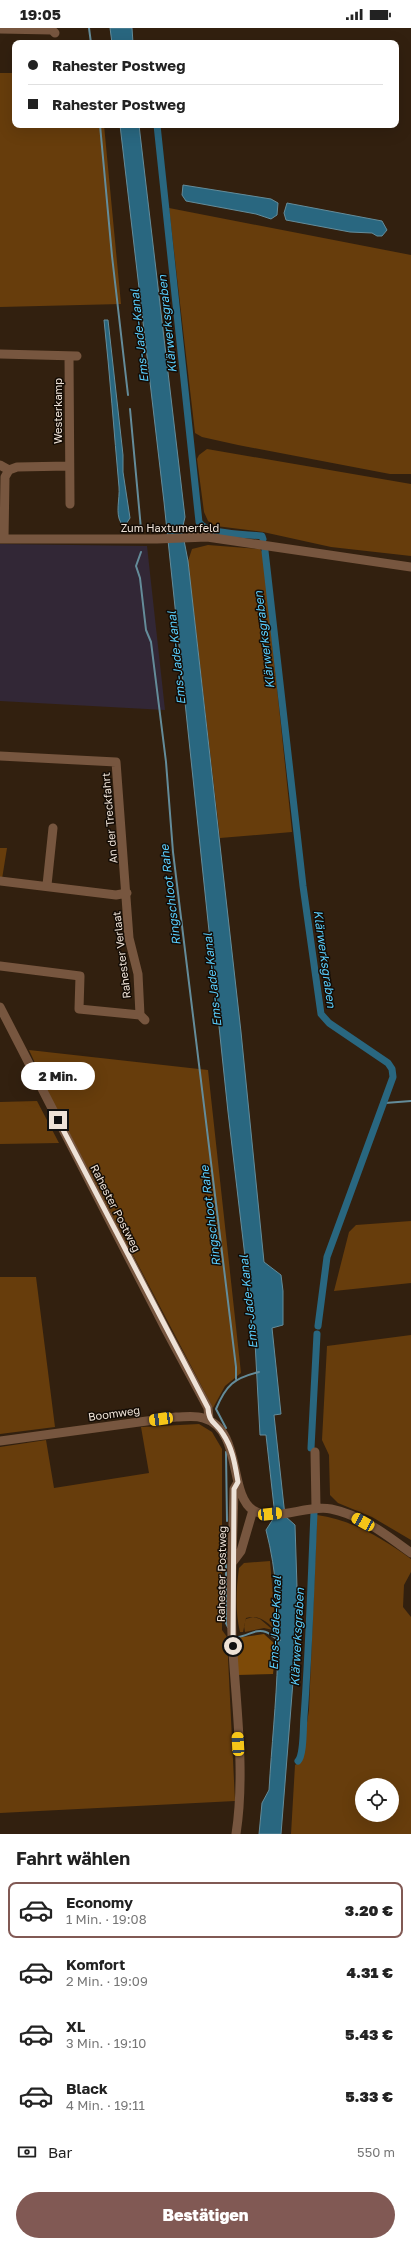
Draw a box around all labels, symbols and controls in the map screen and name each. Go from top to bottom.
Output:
text: 19:05 [20,5,61,23]
text: Rahester Postweg [52,56,185,74]
text: Rahester Postweg [52,95,185,113]
water label: Klärwerksgraben [154,274,180,374]
water label: Ems-Jade-Kanal [127,287,151,384]
street label: Westerkamp [51,378,64,444]
street label: Zum Haxtumerfeld [121,521,219,534]
water label: Klärwerksgraben [250,590,277,690]
water label: Ems-Jade-Kanal [164,609,188,706]
street label: An der Treckfahrt [99,772,119,864]
water label: Ringschloot Rahe [156,843,184,946]
water label: Klärwerksgraben [311,909,339,1009]
street label: Rahester Verlaat [109,911,133,999]
water label: Ems-Jade-Kanal [200,931,224,1028]
callout: 2 Min. [21,1062,95,1090]
text: 2 Min. [39,1068,77,1084]
route end [49,1111,67,1129]
street label: Rahester Postweg [88,1162,144,1254]
water label: Ringschloot Rahe [196,1164,224,1267]
water label: Ems-Jade-Kanal [236,1253,260,1350]
street label: Boomweg [87,1403,141,1423]
car [148,1411,174,1427]
car [257,1507,283,1521]
car [350,1511,376,1533]
street label: Rahester Postweg [214,1526,228,1622]
water label: Ems-Jade-Kanal [266,1575,284,1670]
water label: Klärwerksgraben [287,1587,307,1687]
route start [224,1637,242,1655]
car [231,1732,245,1756]
map controls [355,1778,399,1822]
button: locate [355,1778,399,1822]
text: Fahrt wählen [16,1847,130,1869]
icon: car [18,1892,54,1928]
text: Economy [66,1893,133,1911]
text: 3.20 € [345,1901,393,1919]
text: 1 Min. · 19:08 [66,1911,147,1927]
icon: car [18,1954,54,1990]
text: Komfort [66,1955,125,1973]
text: 4.31 € [347,1963,393,1981]
text: 2 Min. · 19:09 [66,1973,148,1989]
icon: car [18,2016,54,2052]
text: XL [66,2017,85,2035]
text: 5.43 € [345,2025,393,2043]
text: 3 Min. · 19:10 [66,2035,146,2051]
icon: car [18,2078,54,2114]
text: Black [66,2079,108,2097]
text: 5.33 € [345,2087,393,2105]
text: 4 Min. · 19:11 [66,2097,145,2113]
icon: cash [16,2141,38,2163]
text: Bar [48,2143,72,2161]
text: 550 m [357,2144,395,2160]
button: Bestätigen [16,2192,395,2238]

